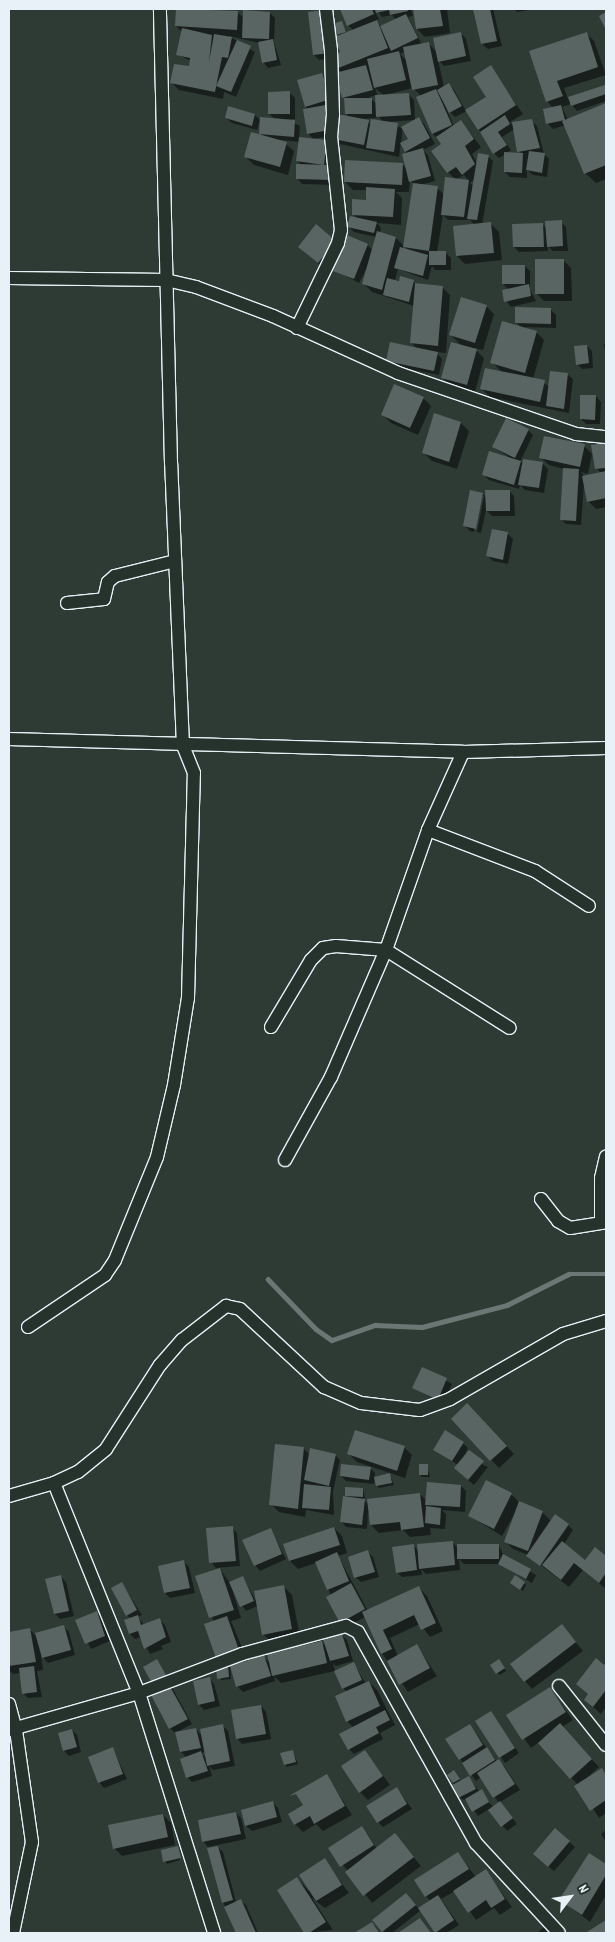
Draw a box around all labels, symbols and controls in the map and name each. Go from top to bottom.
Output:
north arrow [545,1872,595,1922]
text: N [572,1881,593,1897]

